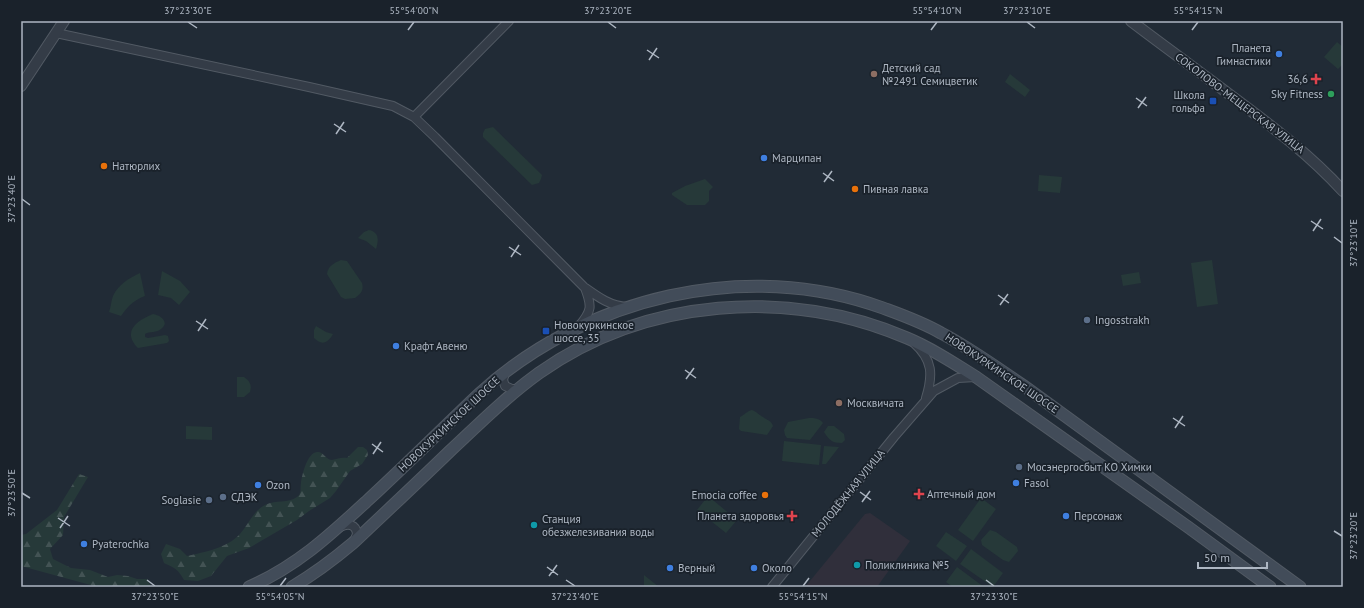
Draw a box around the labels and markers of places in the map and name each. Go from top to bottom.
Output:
place label: Планета Гимнастики [1216,41,1271,68]
marker: Планета Гимнастики [1274,49,1284,59]
place label: Детский сад №2491 Семицветик [882,61,978,88]
marker: Детский сад №2491 Семицветик [869,69,879,79]
place label: 36,6 [1288,72,1308,86]
marker: 36,6 [1311,74,1321,84]
place label: Sky Fitness [1271,87,1323,101]
place label: Школа гольфа [1172,88,1205,115]
marker: Sky Fitness [1326,89,1336,99]
marker: Школа гольфа [1208,96,1218,106]
place label: Марципан [772,151,821,165]
marker: Марципан [759,153,769,163]
place label: Натюрлих [112,159,161,173]
marker: Натюрлих [99,161,109,171]
place label: Пивная лавка [863,182,929,196]
marker: Пивная лавка [850,184,860,194]
place label: Ingosstrakh [1095,313,1150,327]
marker: Ingosstrakh [1082,315,1092,325]
place label: Новокуркинское шоссе, 35 [554,318,634,345]
marker: Новокуркинское шоссе, 35 [541,326,551,336]
place label: Крафт Авеню [404,339,467,353]
marker: Крафт Авеню [391,341,401,351]
place label: Москвичата [847,396,904,410]
marker: Москвичата [834,398,844,408]
place label: Мосэнергосбыт КО Химки [1027,460,1152,474]
marker: Мосэнергосбыт КО Химки [1014,462,1024,472]
place label: Fasol [1024,476,1050,490]
place label: Ozon [266,478,290,492]
marker: Fasol [1011,478,1021,488]
marker: Ozon [253,480,263,490]
place label: Аптечный дом [927,487,996,501]
place label: Emocia coffee [692,488,757,502]
marker: Аптечный дом [914,489,924,499]
place label: СДЭК [231,490,258,504]
marker: Emocia coffee [760,490,770,500]
marker: СДЭК [218,492,228,502]
place label: Soglasie [162,493,201,507]
marker: Soglasie [204,495,214,505]
place label: Планета здоровья [697,509,784,523]
place label: Персонаж [1074,509,1123,523]
marker: Планета здоровья [787,511,797,521]
marker: Персонаж [1061,511,1071,521]
place label: Станция обезжелезивания воды [542,512,654,539]
marker: Станция обезжелезивания воды [529,520,539,530]
place label: Pyaterochka [92,537,149,551]
marker: Pyaterochka [79,539,89,549]
place label: Поликлиника №5 [865,558,950,572]
marker: Поликлиника №5 [852,560,862,570]
place label: Верный [678,561,715,575]
place label: Около [762,561,792,575]
marker: Верный [665,563,675,573]
marker: Около [749,563,759,573]

